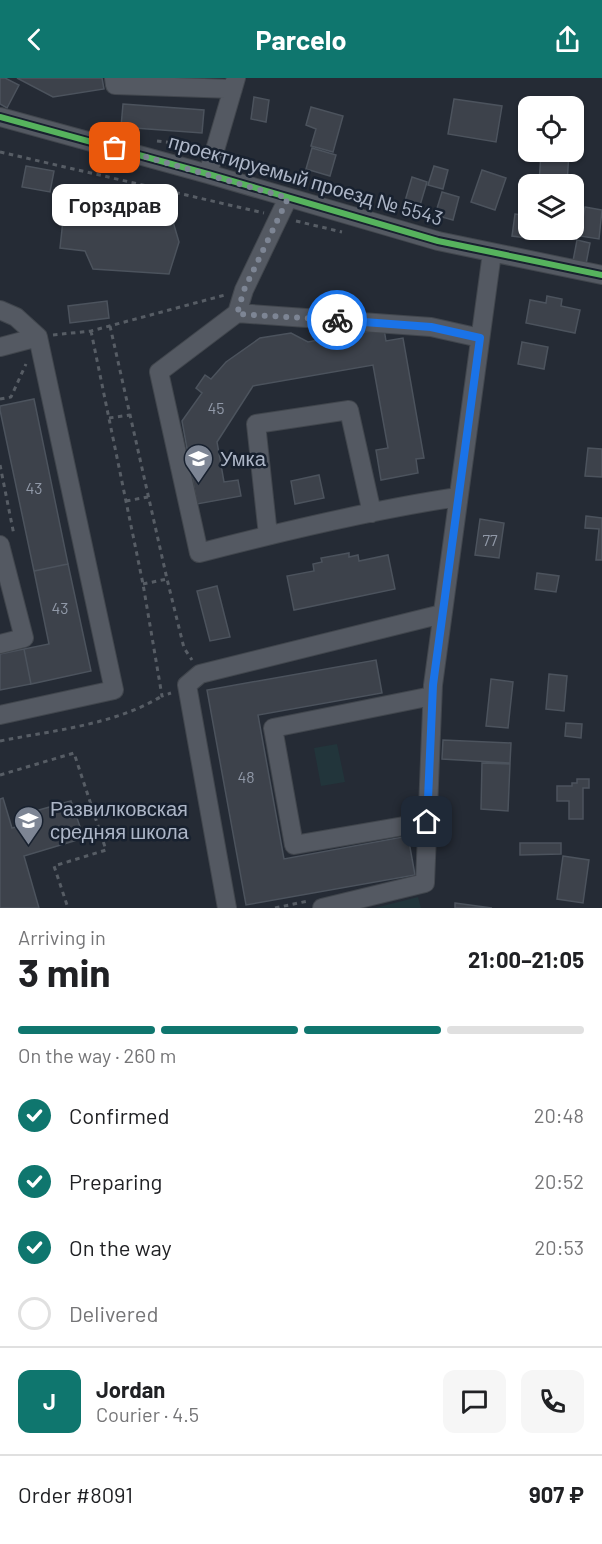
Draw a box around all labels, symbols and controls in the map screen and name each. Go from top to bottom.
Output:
icon: back [18,23,51,56]
text: Parcelo [256,23,346,55]
icon: share [551,23,584,56]
map controls [518,96,584,240]
button: locate [518,96,584,162]
pin [89,122,140,173]
street label: проектируемый проезд № 5543 [166,128,446,230]
icon: bag [98,131,131,164]
button: layers [518,174,584,240]
callout: Горздрав [52,184,178,226]
text: Горздрав [69,193,161,217]
courier [307,290,367,350]
icon: bike [321,304,354,337]
house number: 45 [207,398,225,417]
school or university icon: Умка [183,442,215,484]
place label: Умка [220,446,267,470]
house number: 43 [25,478,43,497]
house number: 77 [482,530,498,549]
house number: 43 [51,598,69,617]
house number: 48 [237,767,255,786]
place label: Развилковская средняя школа [50,796,190,843]
pin [401,796,452,847]
school or university icon: Развилковская средняя школа [13,804,45,846]
icon: home [410,805,443,838]
text: Arriving in [18,925,106,949]
text: 21:00–21:05 [468,946,584,972]
text: 3 min [18,948,111,995]
text: On the way · 260 m [18,1043,176,1067]
icon: check [18,1099,51,1132]
text: Confirmed [69,1102,169,1128]
text: 20:48 [534,1103,584,1127]
icon: check [18,1165,51,1198]
text: Preparing [69,1168,162,1194]
text: 20:52 [534,1169,584,1193]
icon: check [18,1231,51,1264]
text: On the way [69,1234,172,1260]
text: 20:53 [535,1235,584,1259]
text: Delivered [69,1300,158,1326]
button: chat [443,1370,506,1433]
button: phone [521,1370,584,1433]
text: Jordan [96,1376,165,1402]
text: J [43,1388,56,1414]
text: Courier · 4.5 [96,1402,199,1426]
text: Order #8091 [18,1481,133,1507]
text: 907 ₽ [529,1481,584,1507]

